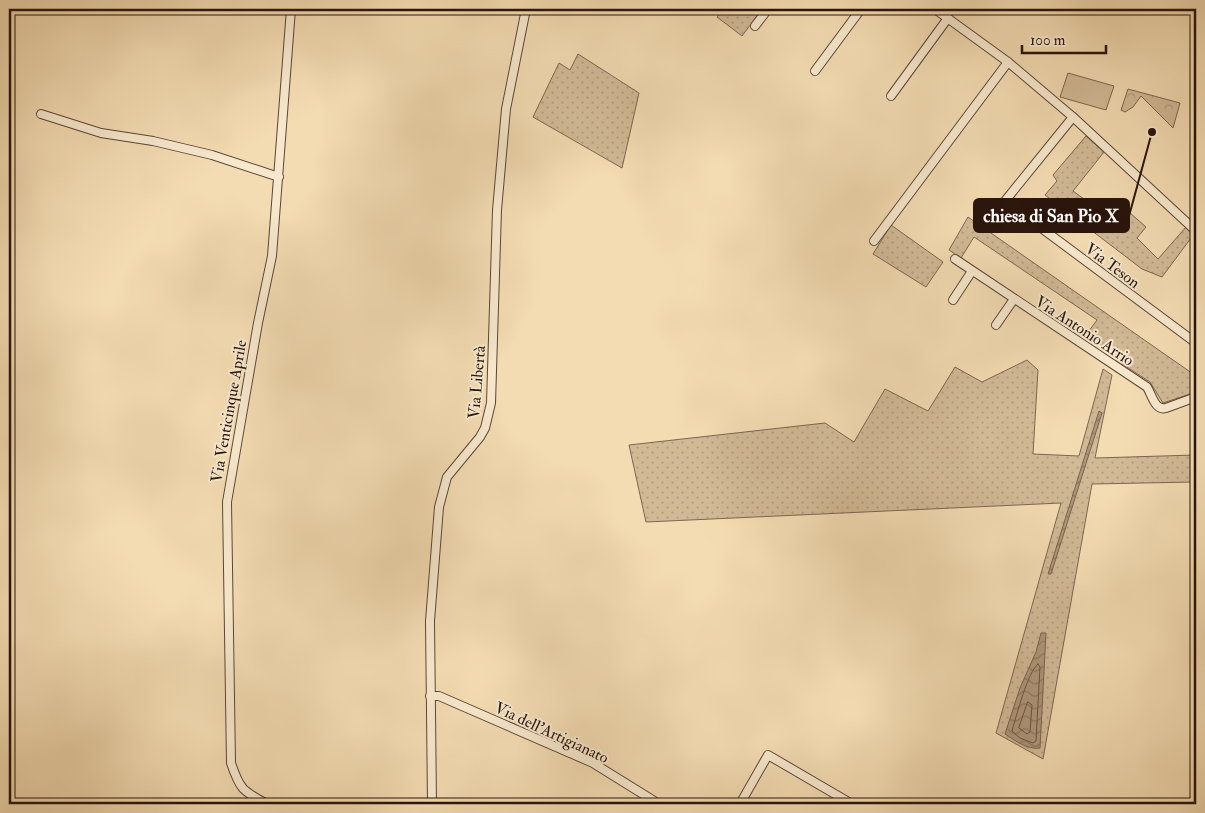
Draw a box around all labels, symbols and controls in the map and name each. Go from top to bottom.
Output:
scale bar [1022,22,1106,54]
text: 100 m [1030,31,1066,50]
callout: chiesa di San Pio X [974,199,1129,232]
text: chiesa di San Pio X [983,205,1119,228]
street label: Via Teson [1081,239,1144,293]
street label: Via Antonio Arrio [1031,291,1138,370]
street label: Via Venticinque Aprile [207,338,252,484]
street label: Via Libertà [464,344,490,420]
street label: Via dell'Artigianato [491,698,612,768]

